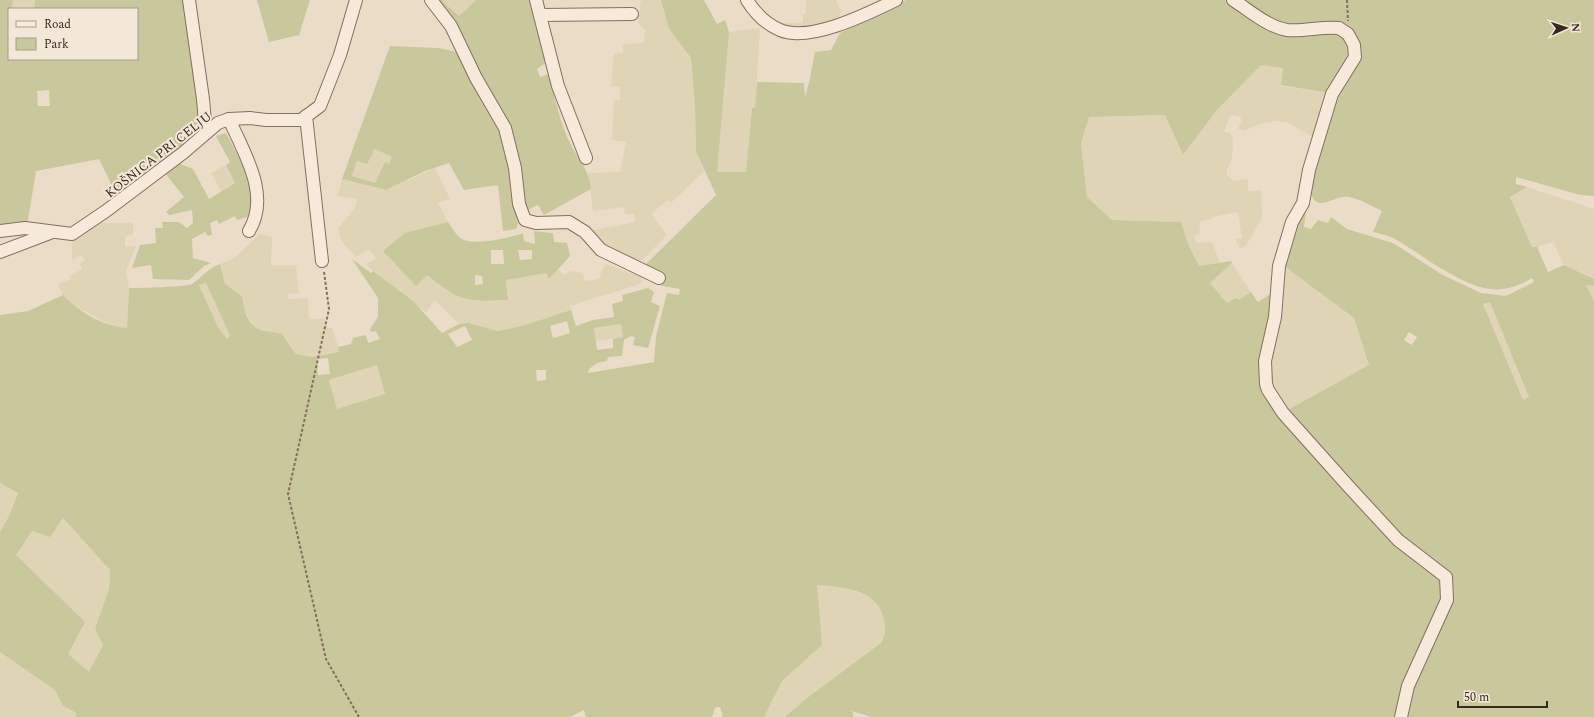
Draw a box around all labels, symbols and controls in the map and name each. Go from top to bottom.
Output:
legend [8,8,138,60]
north arrow [1546,8,1586,48]
text: Road [44,15,71,34]
text: N [1567,23,1584,32]
text: Park [44,35,69,54]
street label: KOŠNICA PRI CELJU [101,107,216,203]
scale bar [1458,683,1547,709]
text: 50 m [1464,688,1489,707]

